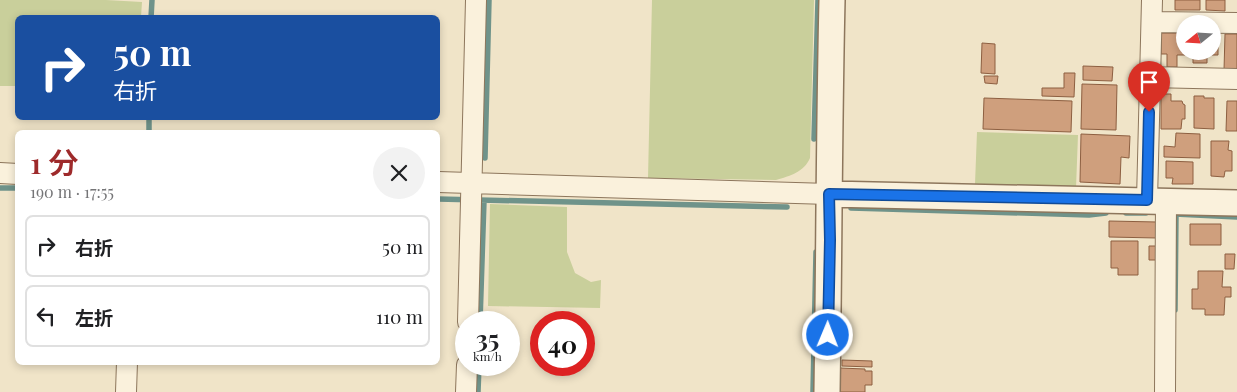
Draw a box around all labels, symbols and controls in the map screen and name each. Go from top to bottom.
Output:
north arrow [1176,15,1221,60]
map controls [1176,15,1221,60]
text: 50 m [113,28,191,75]
icon: right [30,35,95,100]
pin [1128,61,1170,112]
icon: arrive [1135,68,1163,96]
text: 右折 [113,75,157,105]
text: 1 分 [30,142,79,182]
button: close [373,147,425,199]
text: 190 m · 17:55 [30,181,114,202]
icon: right [32,232,60,260]
text: 50 m [382,233,423,259]
text: 右折 [75,234,113,260]
icon: left [32,302,60,330]
text: 110 m [376,303,423,329]
text: 左折 [75,304,113,330]
position arrow [801,308,853,360]
speed limit sign: 40 [530,311,595,376]
text: 35 [476,321,499,354]
text: km/h [473,348,502,364]

